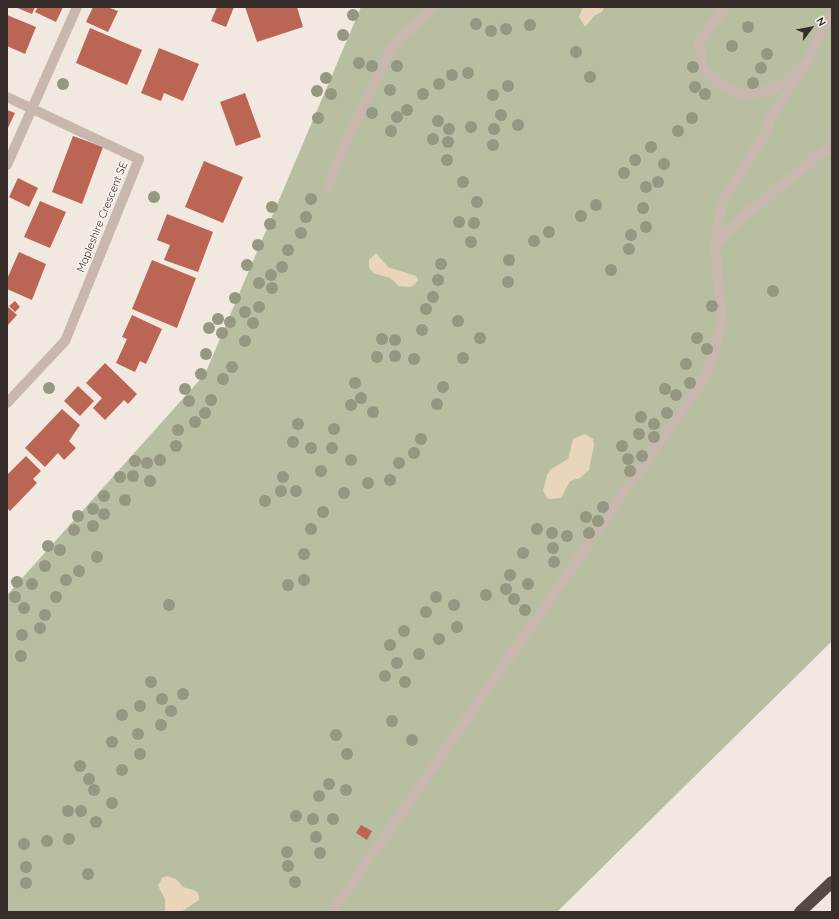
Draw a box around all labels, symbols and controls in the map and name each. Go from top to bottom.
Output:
north arrow [791,8,831,48]
text: N [813,14,829,29]
street label: Mapleshire Crescent SE [74,160,130,274]

